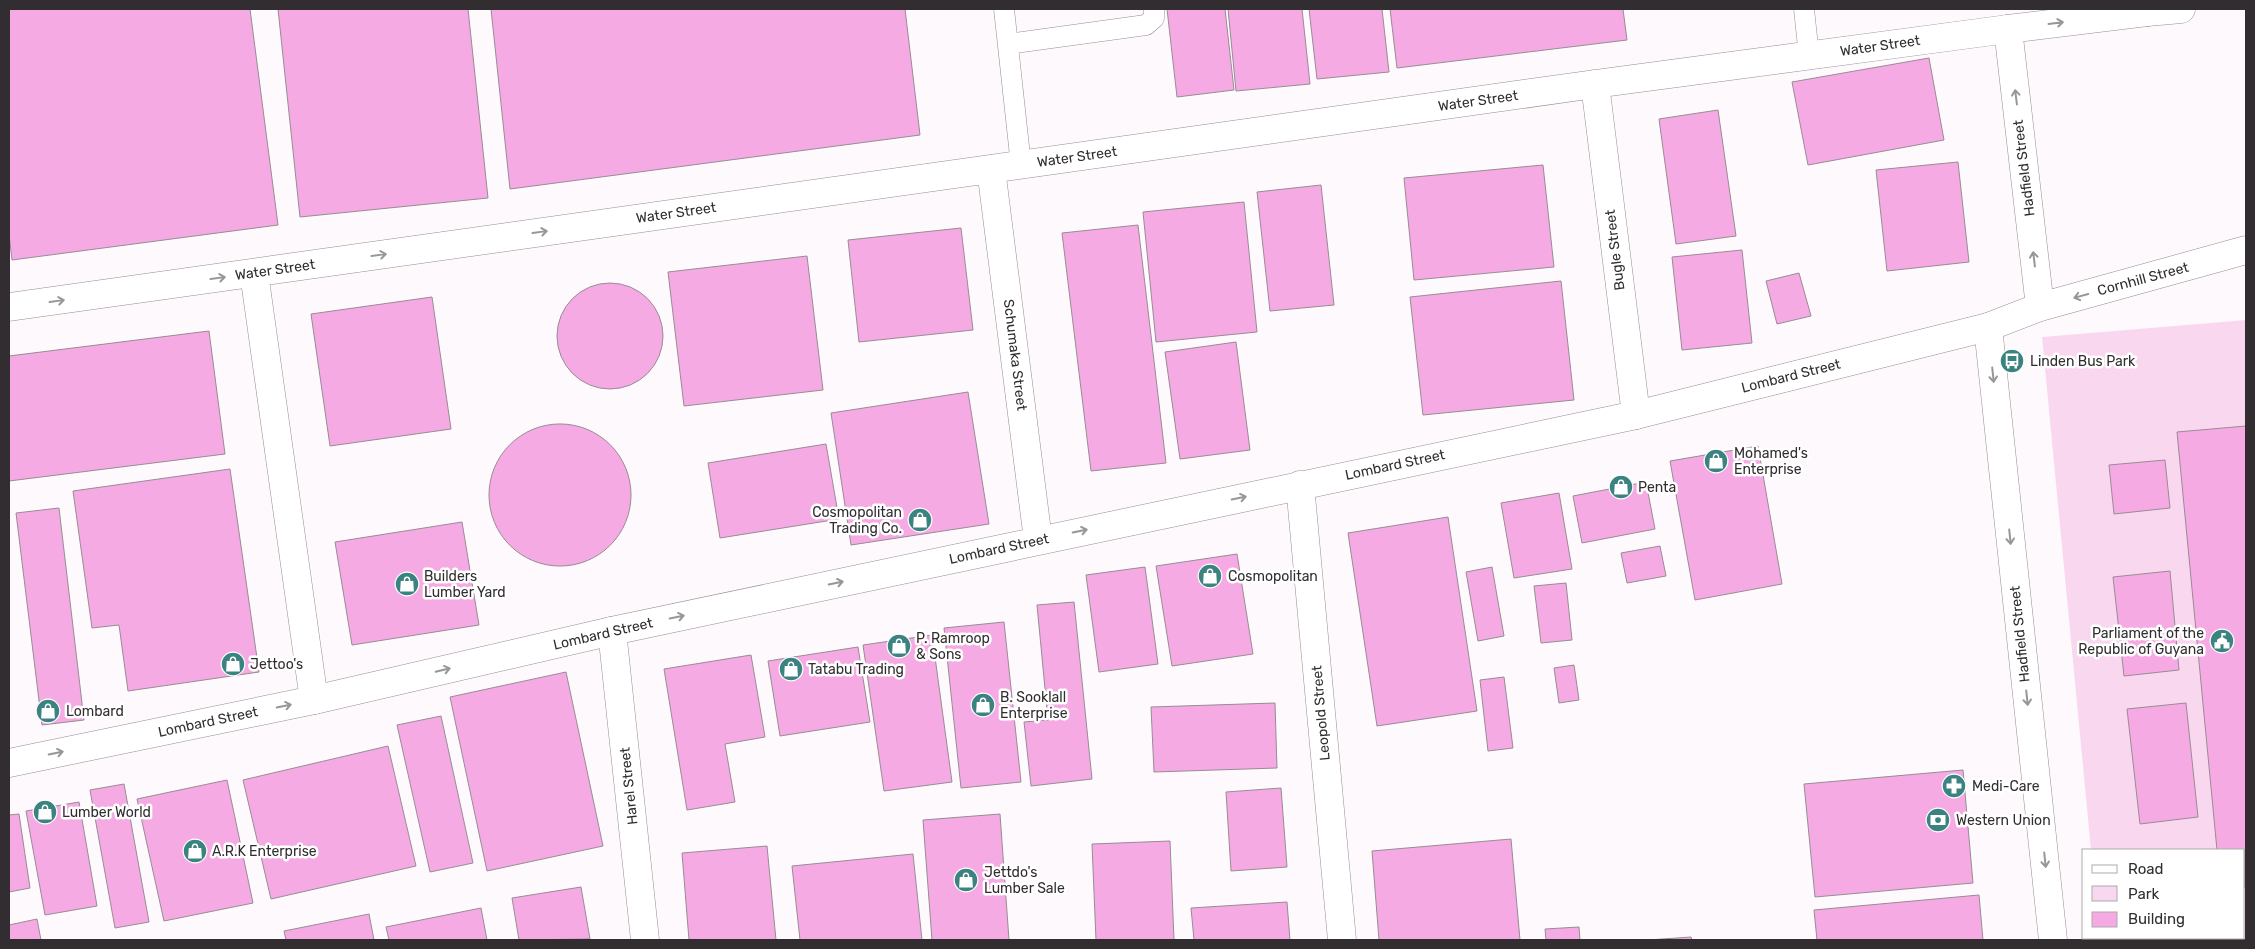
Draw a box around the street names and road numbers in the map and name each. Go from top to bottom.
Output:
street label: Water Street [1839,32,1922,60]
street label: Water Street [1437,87,1520,115]
street label: Hadfield Street [2010,118,2038,217]
street label: Water Street [1036,143,1119,171]
street label: Water Street [635,199,718,227]
street label: Bugle Street [1602,208,1628,291]
street label: Water Street [234,256,317,284]
street label: Cornhill Street [2095,259,2191,299]
street label: Schumaka Street [1000,298,1030,412]
street label: Lombard Street [1740,355,1843,397]
street label: Lombard Street [1344,446,1447,484]
street label: Lombard Street [948,530,1051,568]
street label: Hadfield Street [2006,584,2034,683]
street label: Lombard Street [552,614,655,654]
street label: Leopold Street [1308,664,1334,761]
street label: Lombard Street [157,703,260,741]
street label: Harel Street [616,746,642,826]

